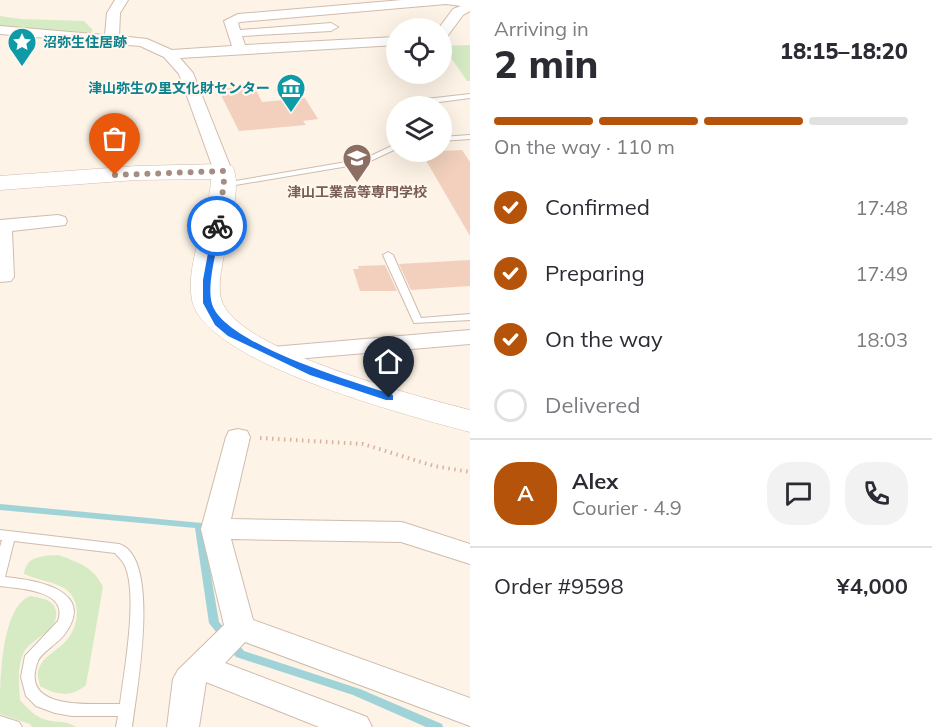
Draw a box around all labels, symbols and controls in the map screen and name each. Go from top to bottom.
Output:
text: Arriving in [494,16,589,41]
map controls [386,18,452,162]
button: locate [386,18,452,84]
place icon: 沼弥生住居跡 [6,26,38,68]
place label: 沼弥生住居跡 [43,33,127,51]
text: 18:15–18:20 [780,37,908,65]
text: 2 min [494,39,599,88]
museum icon: 津山弥生の里文化財センター [275,72,307,114]
place label: 津山弥生の里文化財センター [88,79,270,97]
button: layers [386,96,452,162]
pin [89,113,140,175]
icon: bag [98,122,131,155]
text: On the way · 110 m [494,134,675,159]
school or university icon: 津山工業高等専門学校 [341,142,373,184]
place label: 津山工業高等専門学校 [287,183,427,201]
icon: check [494,191,527,224]
text: Confirmed [545,193,650,221]
text: 17:48 [855,195,908,220]
courier [187,196,247,256]
icon: bike [201,210,234,243]
icon: check [494,257,527,290]
text: Preparing [545,259,645,287]
text: 17:49 [855,261,908,286]
icon: check [494,323,527,356]
text: On the way [545,325,663,353]
text: 18:03 [855,327,908,352]
pin [363,336,414,398]
icon: home [372,345,405,378]
text: Delivered [545,391,640,419]
button: chat [767,462,830,525]
button: phone [845,462,908,525]
text: Alex [572,467,618,495]
text: A [517,479,534,507]
text: Courier · 4.9 [572,495,682,520]
text: Order #9598 [494,572,624,600]
text: ¥4,000 [837,572,908,600]

